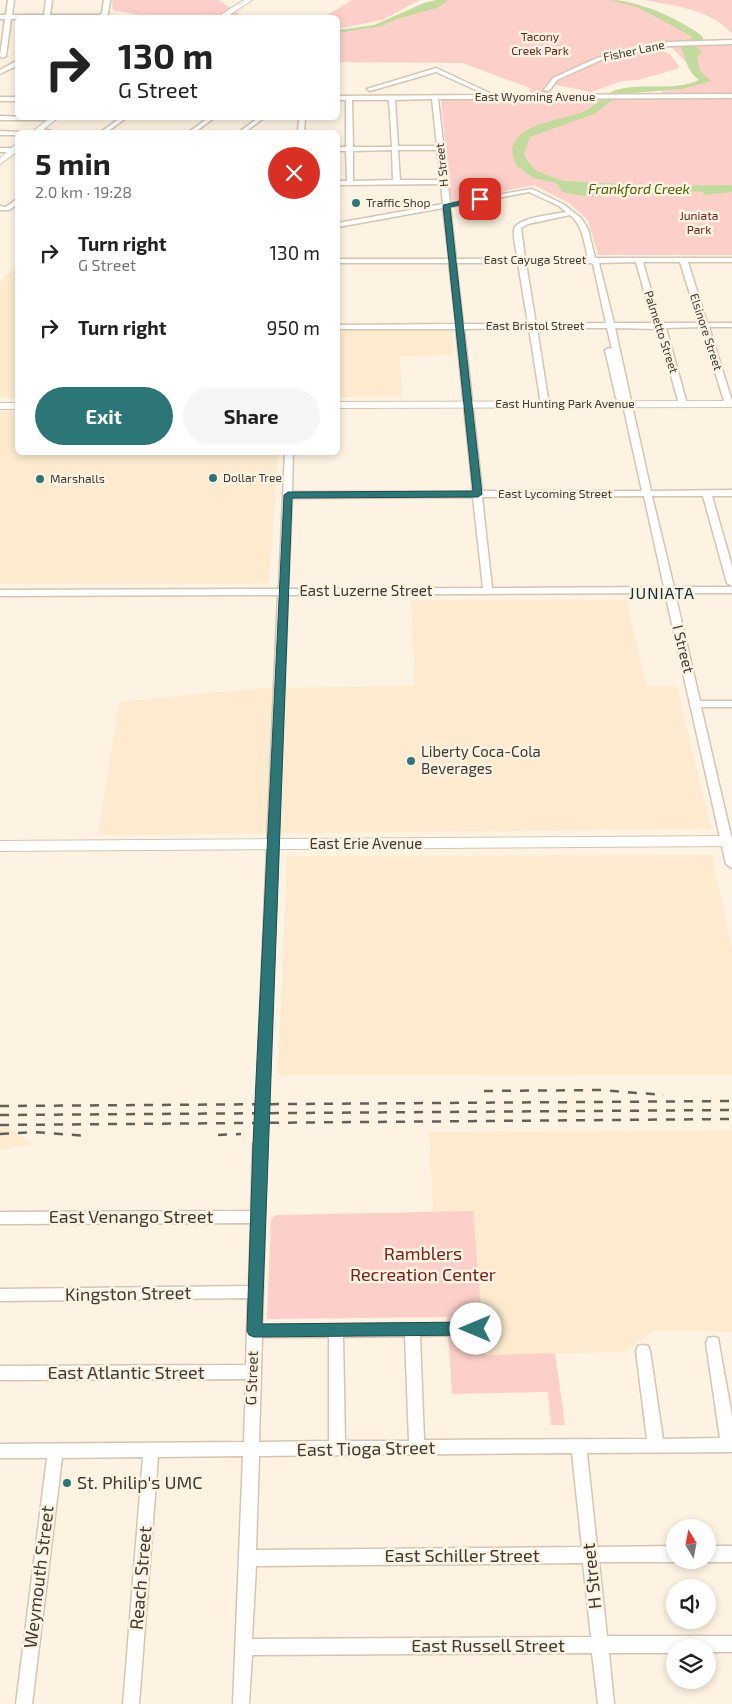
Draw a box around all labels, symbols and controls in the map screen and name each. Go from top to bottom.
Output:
park label: Tacony Creek Park [511,29,569,57]
text: 130 m [118,34,213,76]
icon: right [35,35,100,100]
street label: Fisher Lane [602,37,666,63]
text: G Street [118,76,198,102]
street label: East Wyoming Avenue [475,89,595,103]
street label: H Street [432,142,450,188]
text: 5 min [35,145,111,181]
button: close [268,147,320,199]
pin [459,178,501,220]
water label: Frankford Creek [588,180,690,197]
text: 2.0 km · 19:28 [35,182,132,201]
icon: arrive [466,185,494,213]
place label: Traffic Shop [366,195,430,209]
marker: Traffic Shop [350,197,362,209]
park label: Juniata Park [680,208,718,236]
text: Turn right [78,232,166,255]
icon: right [35,239,63,267]
text: 130 m [270,241,320,264]
street label: East Cayuga Street [484,252,587,266]
text: G Street [78,255,136,274]
street label: Palmetto Street [642,289,682,375]
street label: Elsinore Street [688,291,726,372]
icon: right [35,314,63,342]
text: Turn right [78,316,166,339]
text: 950 m [267,316,320,339]
street label: East Bristol Street [486,318,585,332]
button: Exit [35,387,173,445]
button: Share [183,387,320,445]
street label: East Hunting Park Avenue [495,396,635,410]
place label: Dollar Tree [223,470,282,484]
place label: Marshalls [50,471,105,485]
marker: Dollar Tree [207,472,219,484]
marker: Marshalls [34,473,46,485]
street label: East Lycoming Street [498,486,612,500]
street label: East Luzerne Street [299,581,433,599]
district label: JUNIATA [629,583,695,602]
street label: I Street [669,623,699,675]
place label: Liberty Coca-Cola Beverages [421,742,541,777]
marker: Liberty Coca-Cola Beverages [405,755,417,767]
street label: East Erie Avenue [310,834,422,852]
street label: East Venango Street [49,1205,213,1227]
park label: Ramblers Recreation Center [350,1242,496,1285]
street label: Kingston Street [65,1281,191,1305]
position arrow [449,1302,501,1354]
street label: G Street [241,1350,261,1405]
street label: East Atlantic Street [47,1361,205,1383]
street label: East Tioga Street [297,1436,436,1460]
place label: St. Philip's UMC [77,1471,202,1493]
marker: St. Philip's UMC [61,1477,73,1489]
street label: Weymouth Street [18,1504,58,1649]
north arrow [666,1519,716,1569]
map controls [666,1519,716,1689]
street label: Reach Street [125,1525,156,1631]
street label: H Street [577,1542,605,1610]
street label: East Schiller Street [384,1544,540,1566]
button: sound [666,1579,716,1629]
street label: East Russell Street [411,1634,565,1656]
button: layers [666,1639,716,1689]

